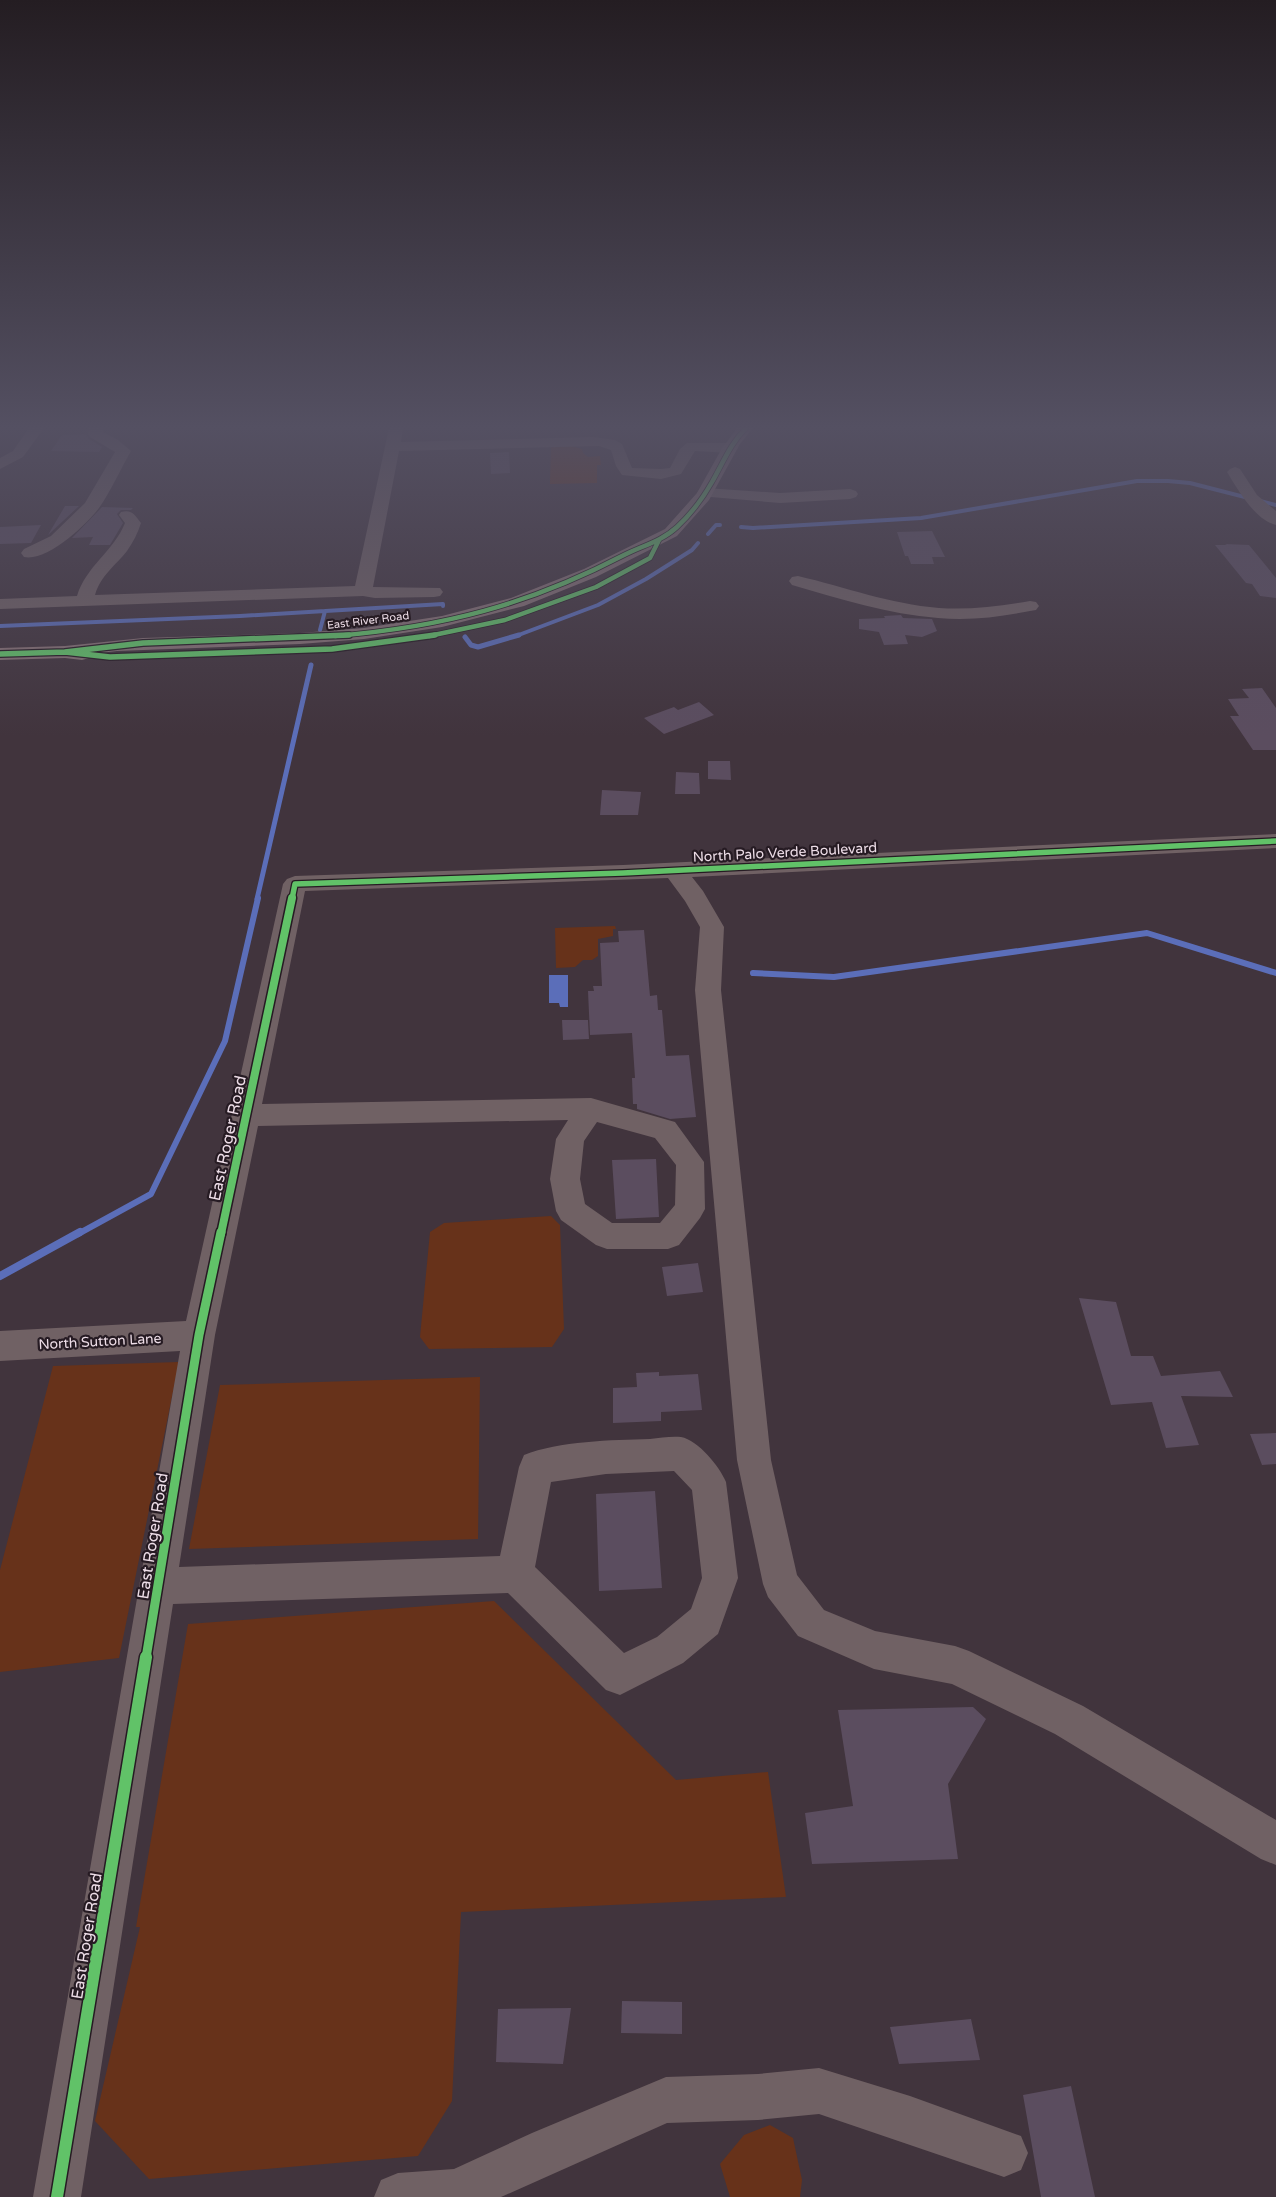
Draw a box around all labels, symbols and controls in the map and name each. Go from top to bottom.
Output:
street label: East River Road [326,609,410,632]
street label: North Palo Verde Boulevard [692,839,878,866]
street label: East Roger Road [205,1074,251,1203]
street label: North Sutton Lane [38,1330,162,1353]
street label: East Roger Road [133,1472,173,1601]
street label: East Roger Road [67,1872,107,2001]

